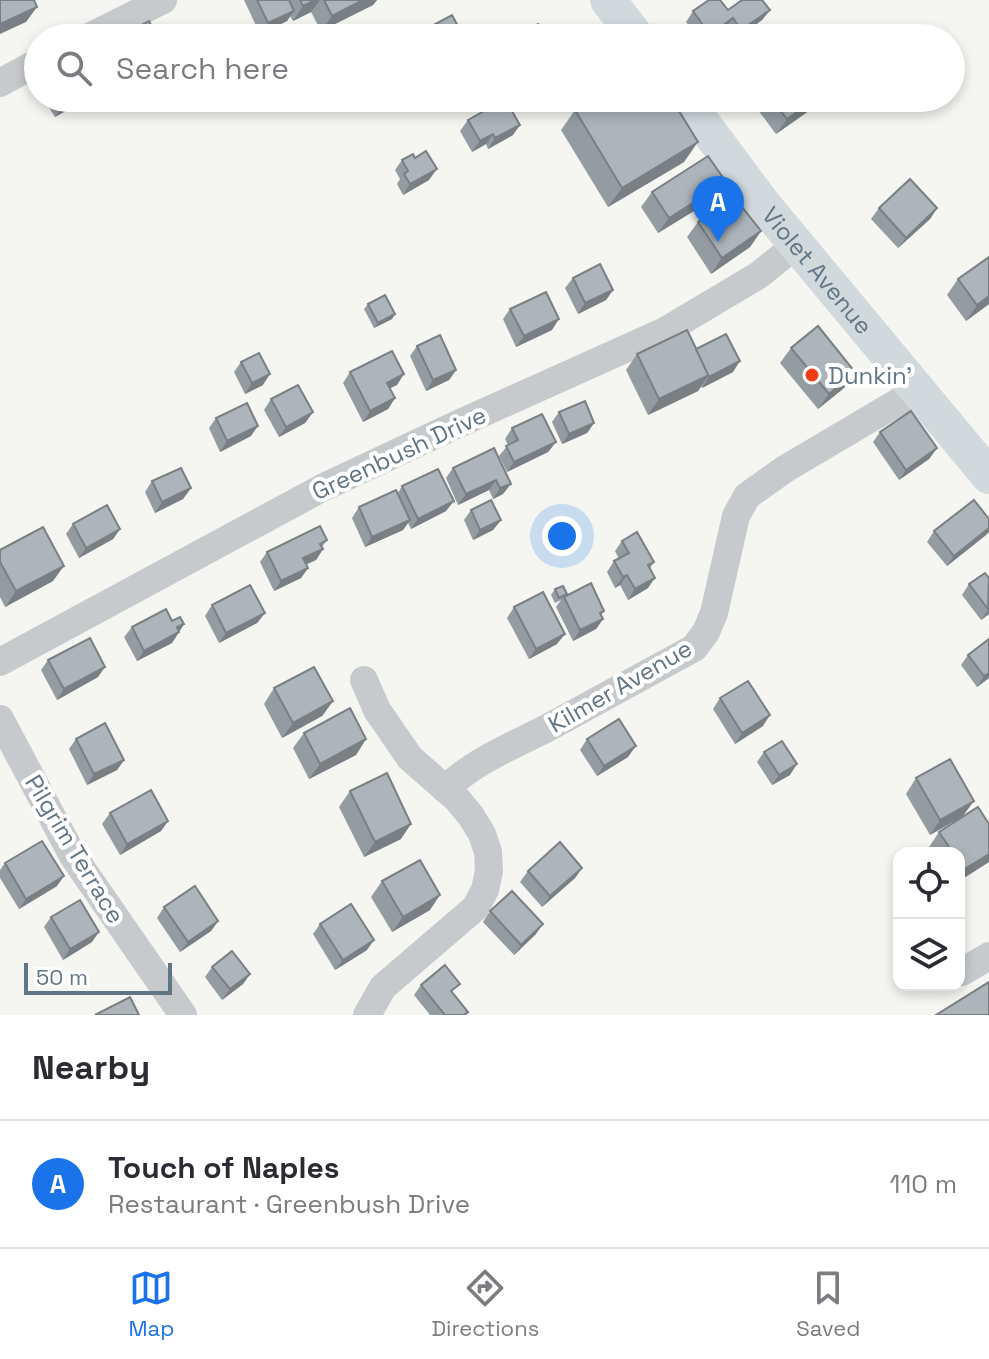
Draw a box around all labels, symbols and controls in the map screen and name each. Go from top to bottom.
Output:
search box [24,24,965,112]
icon: search [52,46,96,90]
text: Search here [116,49,289,88]
pin: A [692,176,744,242]
street label: Violet Avenue [756,200,880,340]
place label: Dunkin' [828,360,912,391]
marker: Dunkin' [803,366,821,384]
street label: Greenbush Drive [307,399,491,507]
your location [542,516,582,556]
street label: Kilmer Avenue [543,632,697,740]
street label: Pilgrim Terrace [18,769,132,929]
map controls [893,847,965,991]
button: locate [893,847,965,919]
button: layers [893,919,965,991]
scale bar [24,959,172,995]
text: 50 m [36,963,88,991]
text: Nearby [32,1046,150,1089]
text: Touch of Naples [108,1148,340,1187]
text: A [50,1167,66,1201]
text: 110 m [890,1167,957,1201]
text: Restaurant · Greenbush Drive [108,1187,470,1221]
tab: Map [129,1266,174,1342]
tab: Directions [431,1266,539,1342]
tab: Saved [796,1266,860,1342]

